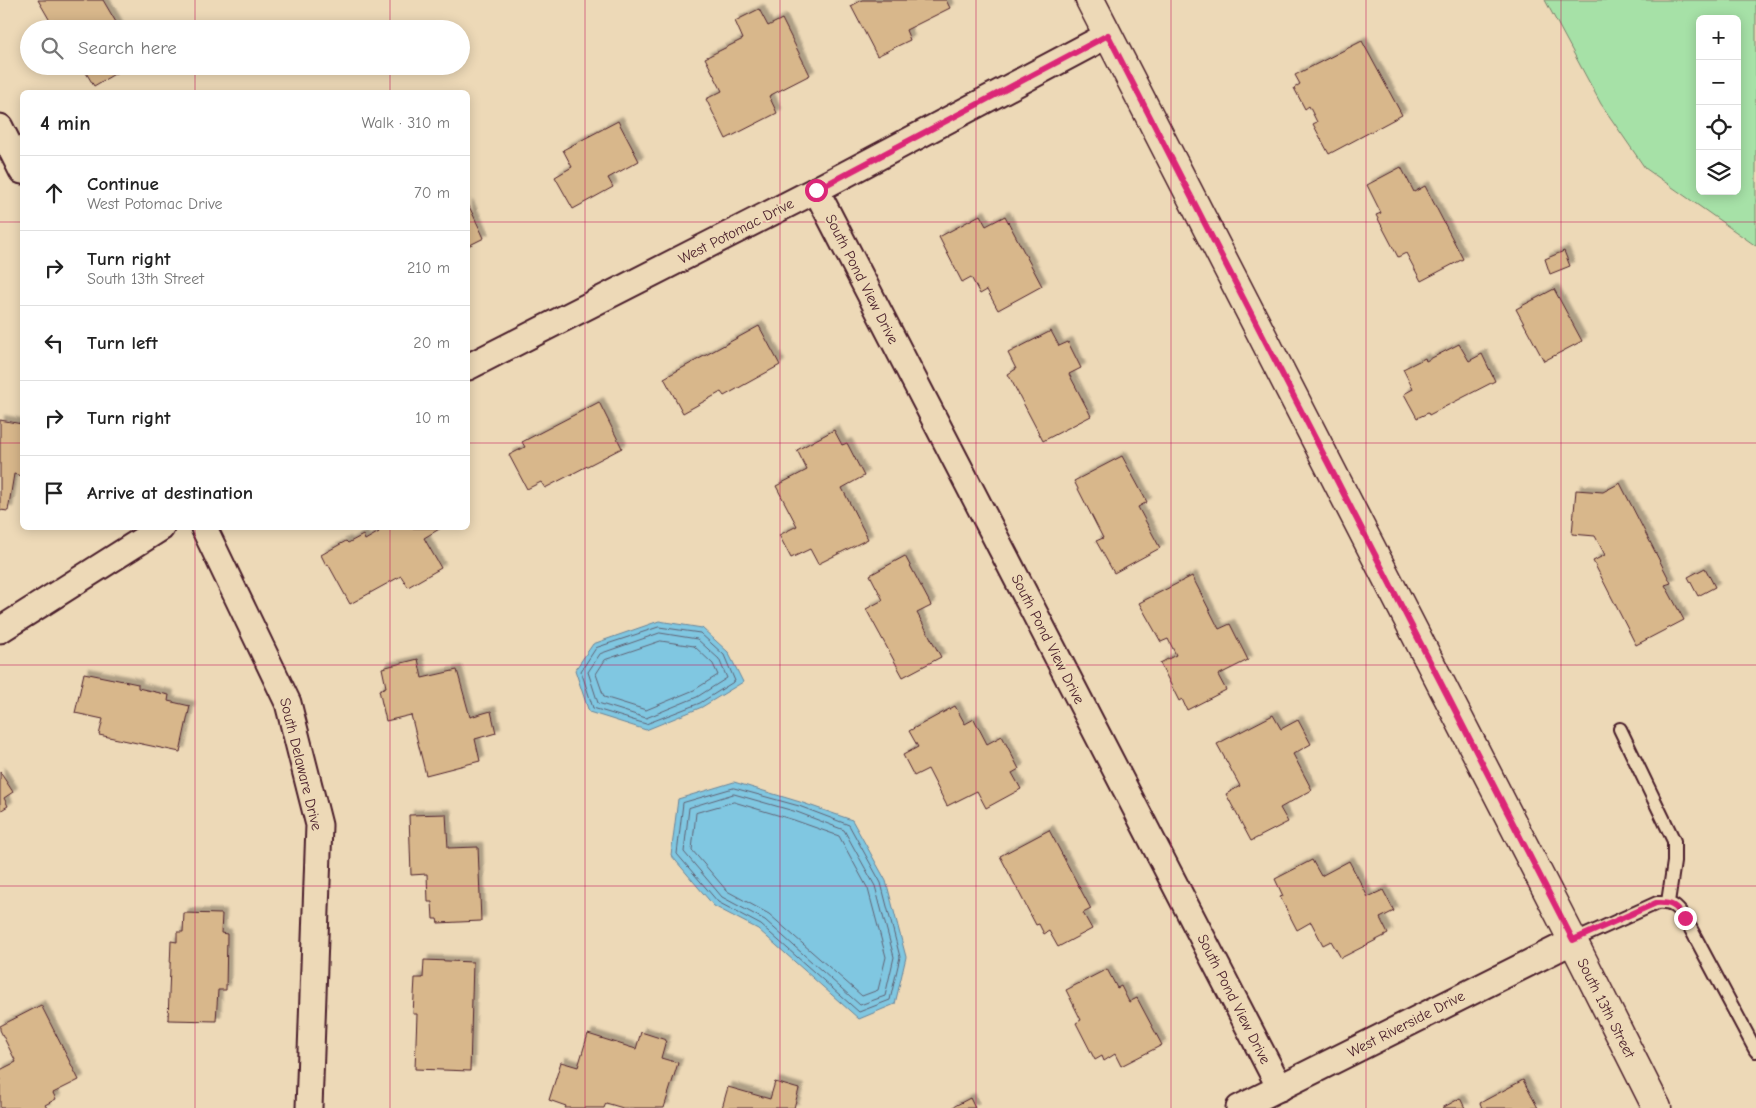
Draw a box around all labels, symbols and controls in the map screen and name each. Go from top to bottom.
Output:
map controls [1696,15,1741,195]
button: + [1696,15,1741,60]
search box [20,20,470,75]
icon: search [38,34,66,62]
text: Search here [78,37,177,59]
button: − [1696,60,1741,105]
button: locate [1696,105,1741,150]
text: 4 min [40,111,91,135]
text: Walk · 310 m [361,114,450,132]
button: layers [1696,150,1741,195]
text: Continue [87,173,159,195]
icon: ahead [40,179,68,207]
route start [805,179,828,202]
text: 70 m [414,184,450,202]
street label: West Potomac Drive [675,194,797,268]
text: West Potomac Drive [87,195,223,213]
street label: South Pond View Drive [821,211,903,347]
text: Turn right [87,248,171,270]
icon: right [40,254,68,282]
text: 210 m [407,259,450,277]
text: South 13th Street [87,270,204,288]
icon: left [40,329,68,357]
text: Turn left [87,332,158,354]
text: 20 m [413,334,450,352]
icon: right [40,404,68,432]
text: Turn right [87,407,171,429]
text: 10 m [415,409,450,427]
icon: arrive [40,479,68,507]
text: Arrive at destination [87,482,253,504]
street label: South Pond View Drive [1007,571,1089,707]
street label: South Delaware Drive [276,696,326,833]
route end [1674,907,1697,930]
street label: South Pond View Drive [1193,931,1275,1067]
street label: South 13th Street [1573,955,1639,1062]
street label: West Riverside Drive [1344,986,1468,1061]

